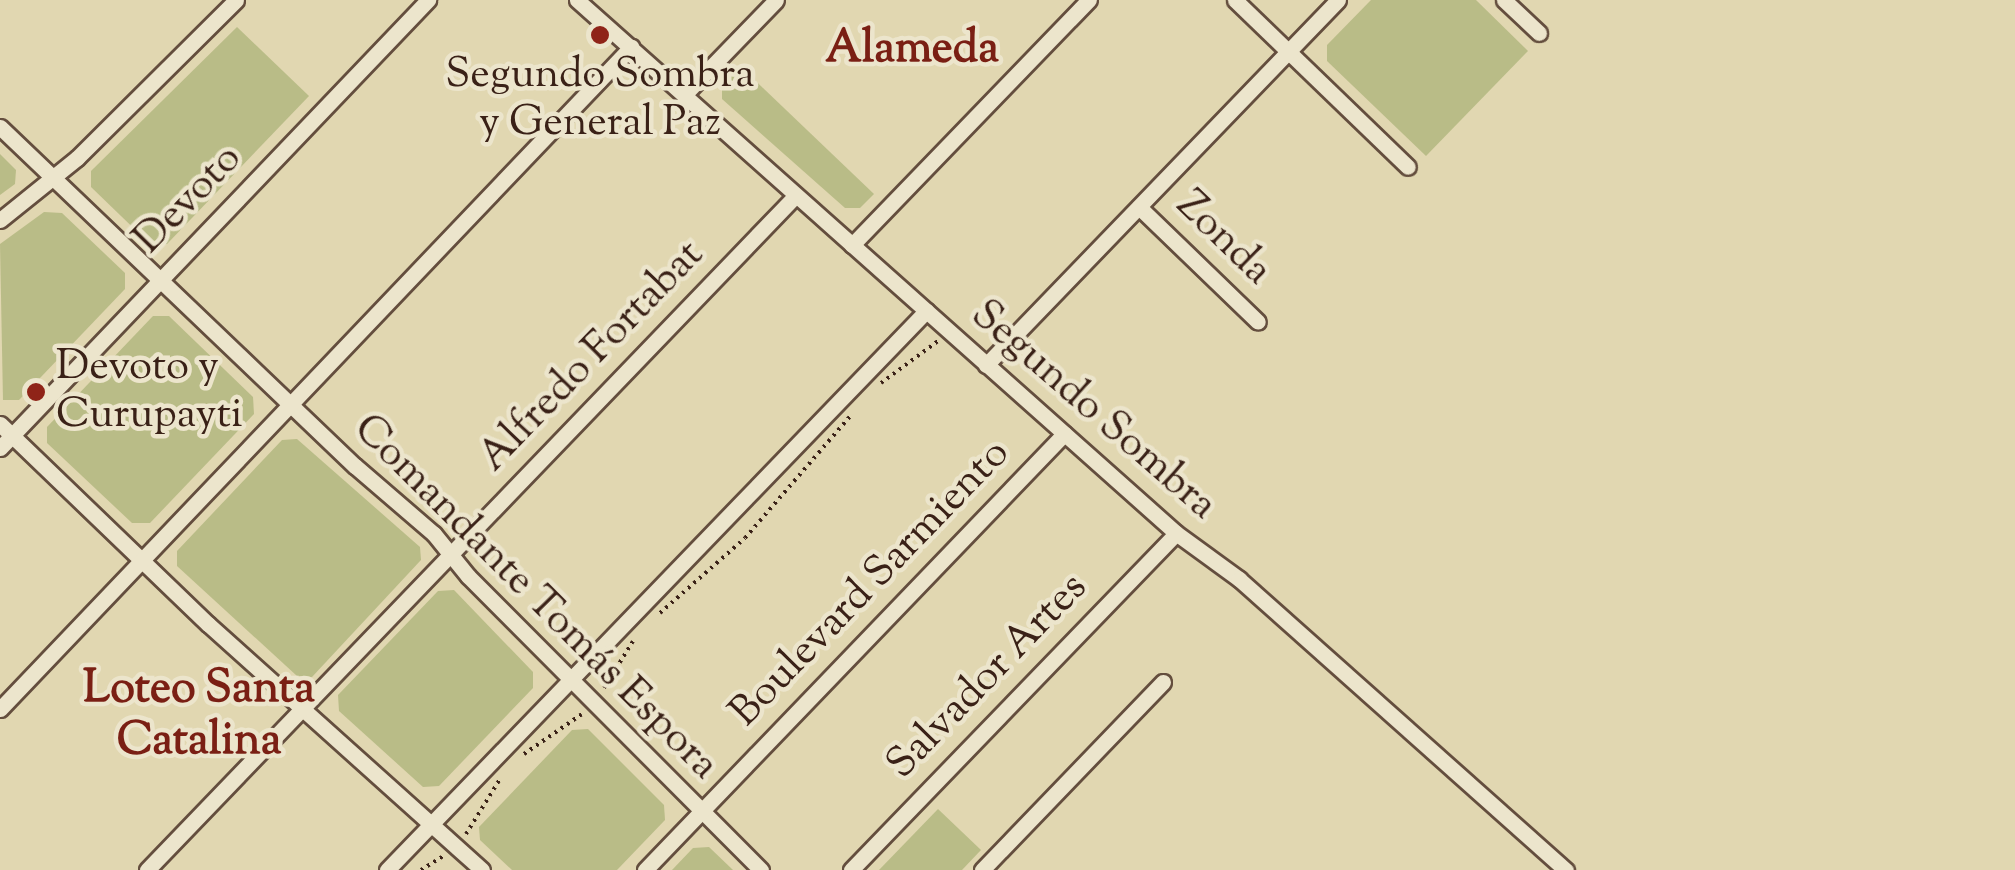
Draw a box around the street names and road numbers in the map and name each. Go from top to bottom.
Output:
street label: Devoto [125,135,253,265]
street label: Zonda [1164,181,1282,297]
street label: Alfredo Fortabat [469,231,715,483]
street label: Segundo Sombra [960,291,1226,531]
street label: Comandante Tomás Espora [342,405,728,791]
street label: Boulevard Sarmiento [721,430,1021,738]
street label: Salvador Artes [877,564,1099,790]

